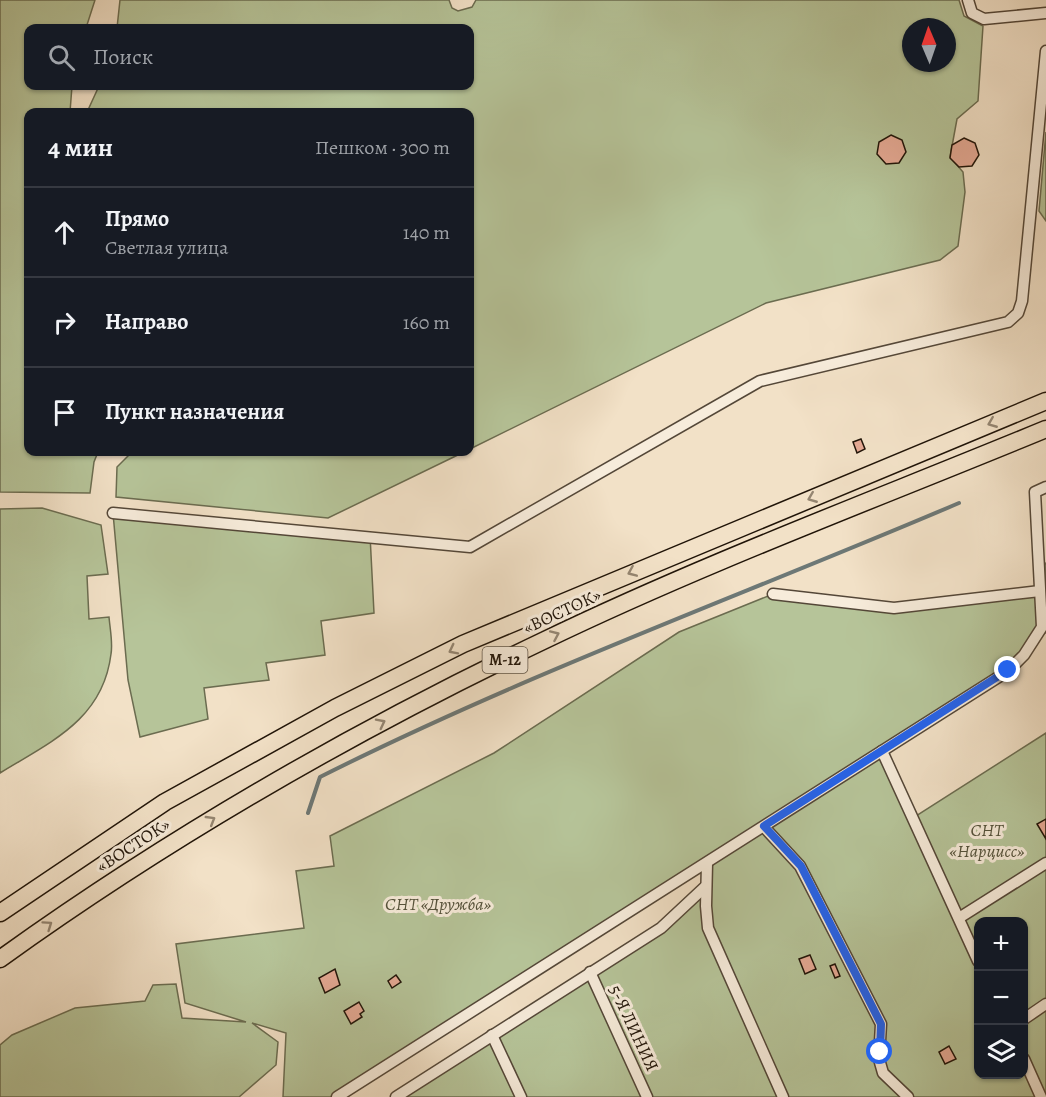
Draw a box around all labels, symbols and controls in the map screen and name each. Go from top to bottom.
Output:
north arrow [902,18,956,72]
search box [24,24,474,90]
icon: search [45,41,78,74]
text: Поиск [93,42,153,72]
text: 4 мин [48,130,113,165]
text: Пешком · 300 m [315,134,450,161]
text: Прямо [105,204,169,234]
icon: ahead [48,216,81,249]
text: 140 m [403,219,450,246]
text: Светлая улица [105,234,228,261]
icon: right [48,306,81,339]
text: Направо [105,307,188,337]
text: 160 m [403,309,450,336]
icon: arrive [48,396,81,429]
text: Пункт назначения [105,397,284,427]
one-way arrow [987,416,998,428]
one-way arrow [807,491,818,503]
one-way arrow [627,565,638,577]
street label: «ВОСТОК» [519,582,605,640]
one-way arrow [548,630,559,642]
one-way arrow [448,642,459,654]
road number: М-12 [482,647,528,673]
route end [994,656,1020,682]
one-way arrow [374,719,385,730]
street label: «ВОСТОК» [91,812,175,878]
one-way arrow [205,815,215,827]
park label: СНТ «Нарцисс» [950,818,1025,863]
park label: СНТ «Дружба» [385,892,492,916]
map controls [974,917,1028,1079]
button: + [974,917,1028,971]
one-way arrow [41,922,52,933]
button: − [974,971,1028,1025]
street label: 5-Я ЛИНИЯ [604,981,664,1075]
button: layers [974,1025,1028,1079]
route start [866,1038,892,1064]

